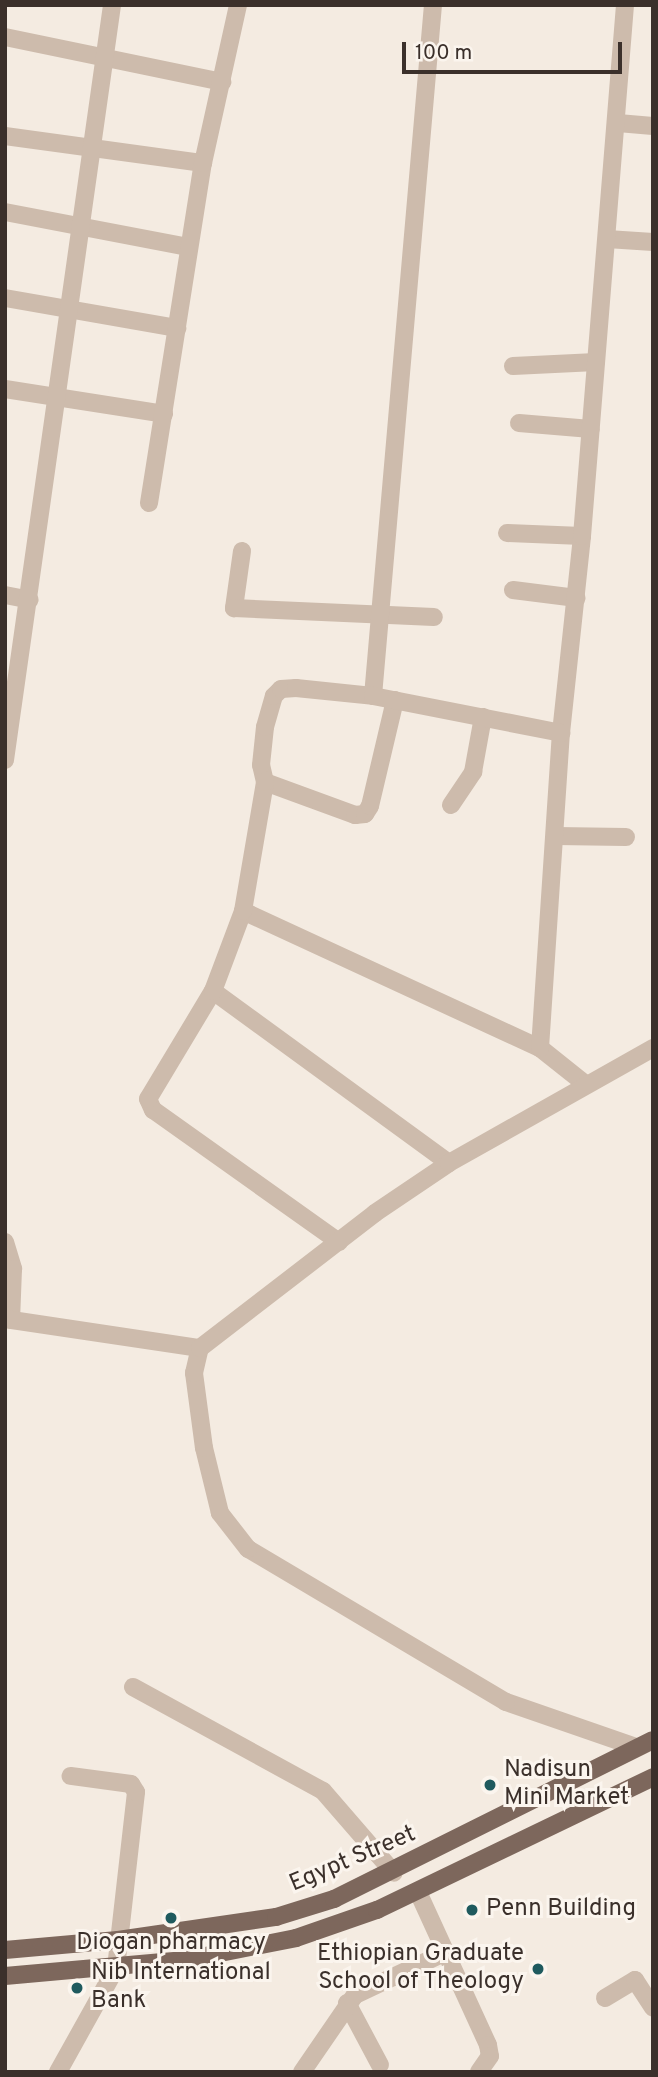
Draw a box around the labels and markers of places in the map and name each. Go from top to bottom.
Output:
place label: Nadisun Mini Market [504,1757,629,1813]
marker: Nadisun Mini Market [482,1777,498,1793]
place label: Penn Building [486,1896,636,1924]
marker: Penn Building [464,1902,480,1918]
marker: Diogan pharmacy [163,1910,179,1926]
place label: Diogan pharmacy [76,1930,266,1958]
place label: Ethiopian Graduate School of Theology [317,1941,524,1997]
place label: Nib International Bank [91,1960,271,2016]
marker: Ethiopian Graduate School of Theology [530,1961,546,1977]
marker: Nib International Bank [69,1980,85,1996]

